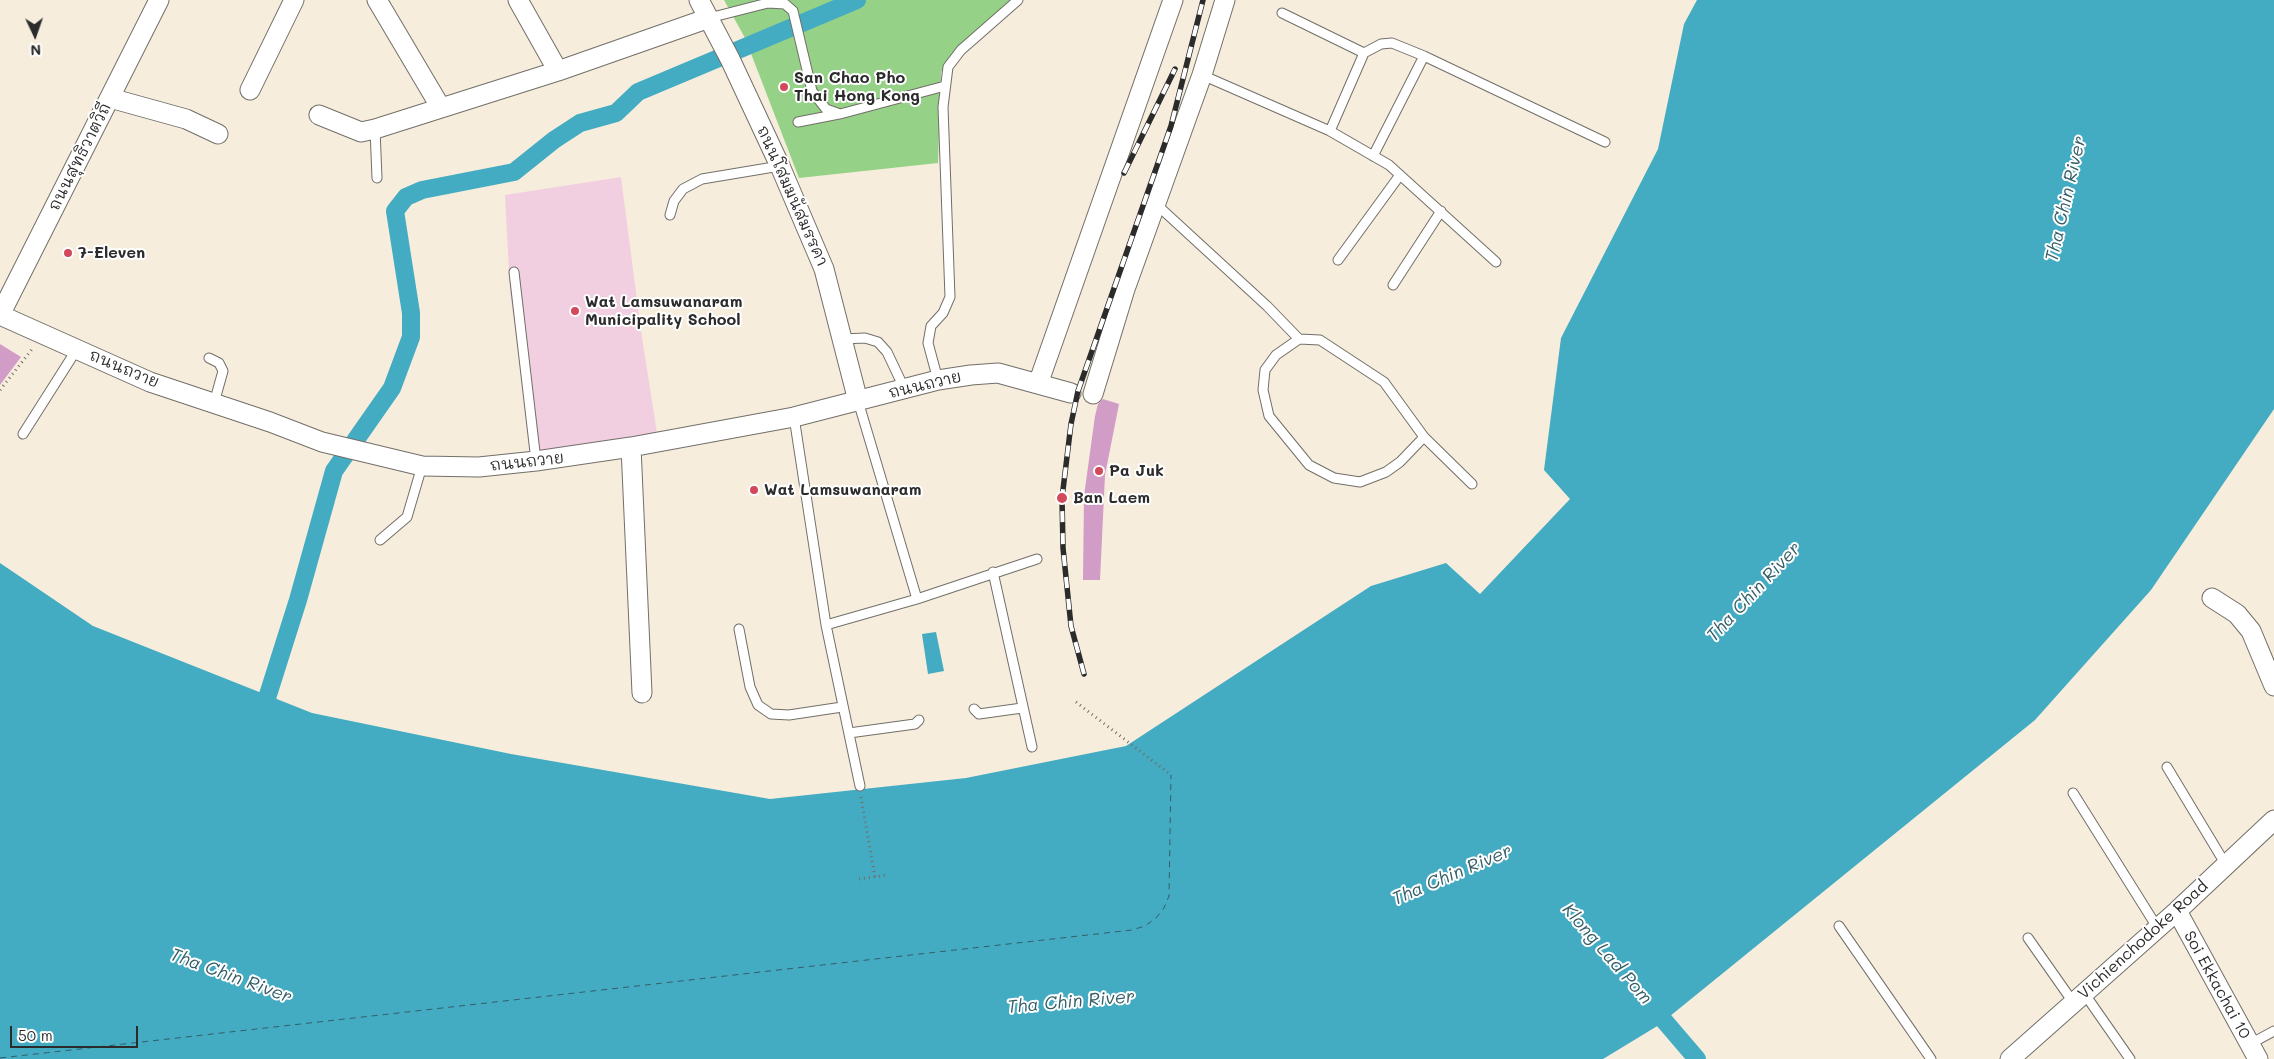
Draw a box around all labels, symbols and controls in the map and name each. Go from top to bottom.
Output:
north arrow [10,10,60,60]
text: N [30,41,42,60]
place label: San Chao Pho Thai Hong Kong [794,68,920,106]
marker: San Chao Pho Thai Hong Kong [778,81,790,93]
street label: ถนนสุทธิวาตวิถี [45,100,115,214]
street label: ถนนโสมมนัสมรรคา [752,123,832,269]
water label: Tha Chin River [2041,134,2091,264]
place label: 7-Eleven [78,243,145,263]
marker: 7-Eleven [62,247,74,259]
place label: Wat Lamsuwanaram Municipality School [585,292,742,330]
marker: Wat Lamsuwanaram Municipality School [569,305,581,317]
street label: ถนนถวาย [86,346,162,392]
street label: ถนนถวาย [887,367,963,403]
street label: ถนนถวาย [489,449,565,475]
place label: Pa Juk [1109,461,1164,481]
marker: Pa Juk [1093,465,1105,477]
place label: Wat Lamsuwanaram [764,480,921,500]
marker: Wat Lamsuwanaram [748,484,760,496]
place label: Ban Laem [1073,488,1150,508]
marker: Ban Laem [1055,491,1069,505]
water label: Tha Chin River [1702,538,1806,646]
water label: Tha Chin River [1389,840,1515,910]
street label: Vichienchodoke Road [2074,877,2212,1003]
water label: Klong Lad Pom [1557,899,1657,1009]
street label: Soi Ekkachai 10 [2179,928,2255,1042]
water label: Tha Chin River [167,944,295,1008]
water label: Tha Chin River [1006,986,1136,1018]
scale bar [12,1016,140,1048]
text: 50 m [18,1025,53,1045]

